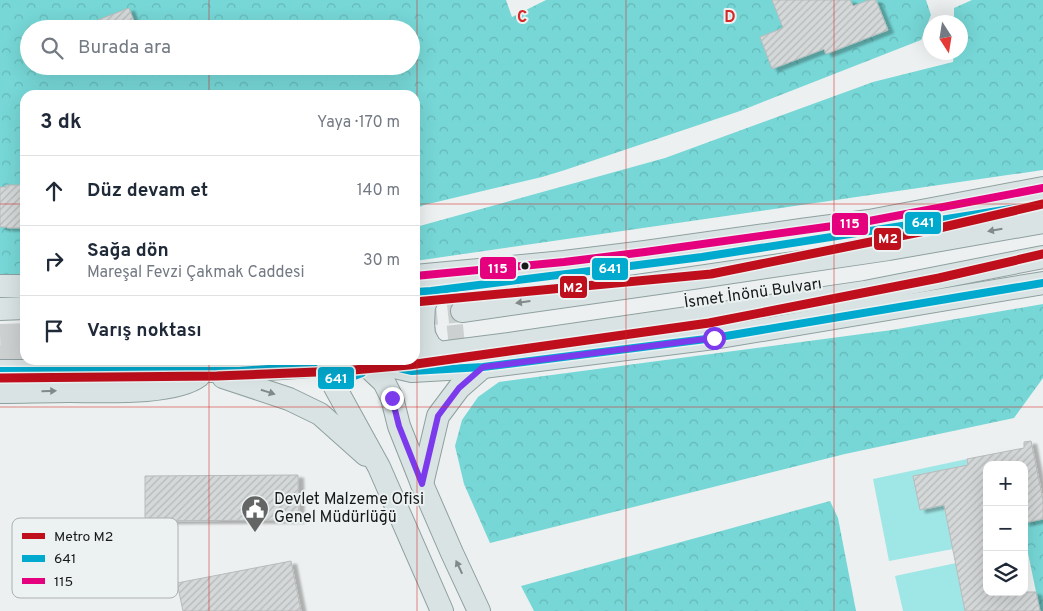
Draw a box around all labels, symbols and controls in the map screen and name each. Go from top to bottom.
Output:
text: C [517,8,527,28]
text: D [724,8,736,28]
north arrow [923,15,968,60]
search box [20,20,420,75]
icon: search [38,34,66,62]
text: Burada ara [78,36,171,60]
text: 3 dk [40,109,82,136]
text: Yaya · 170 m [317,113,400,133]
icon: ahead [40,177,68,205]
text: Düz devam et [87,179,208,203]
text: 140 m [357,181,400,201]
line badge: 641 [904,211,942,235]
line badge: 115 [831,212,869,236]
text: 641 [911,215,935,232]
text: 115 [840,216,860,233]
line badge: M2 [873,227,902,251]
one-way arrow [987,227,1003,235]
text: M2 [878,231,898,248]
text: Sağa dön [87,239,169,263]
icon: right [40,247,68,275]
text: 30 m [363,251,400,271]
line badge: 115 [479,256,517,280]
line badge: 641 [591,257,629,281]
text: 115 [488,261,508,278]
unlabelled marker [520,261,530,271]
text: 641 [598,261,622,278]
text: Mareşal Fevzi Çakmak Caddesi [87,263,305,283]
street label: İsmet İnönü Bulvarı [683,273,823,314]
line badge: M2 [559,275,588,299]
text: M2 [563,280,583,297]
one-way arrow [515,298,531,306]
icon: arrive [40,317,68,345]
text: Varış noktası [87,319,202,343]
route start [703,327,726,350]
line badge: 641 [317,366,355,390]
text: 641 [324,371,348,388]
one-way arrow [41,387,57,395]
route end [381,387,404,410]
one-way arrow [261,389,276,396]
map controls [983,461,1028,596]
button: + [983,461,1028,506]
place label: Devlet Malzeme Ofisi Genel Müdürlüğü [274,490,424,528]
public building icon: Devlet Malzeme Ofisi Genel Müdürlüğü [240,494,270,533]
button: − [983,506,1028,551]
legend [12,518,178,598]
text: Metro M2 [54,529,113,546]
text: 641 [54,551,76,568]
button: layers [983,551,1028,596]
one-way arrow [455,560,463,574]
text: 115 [54,574,73,591]

